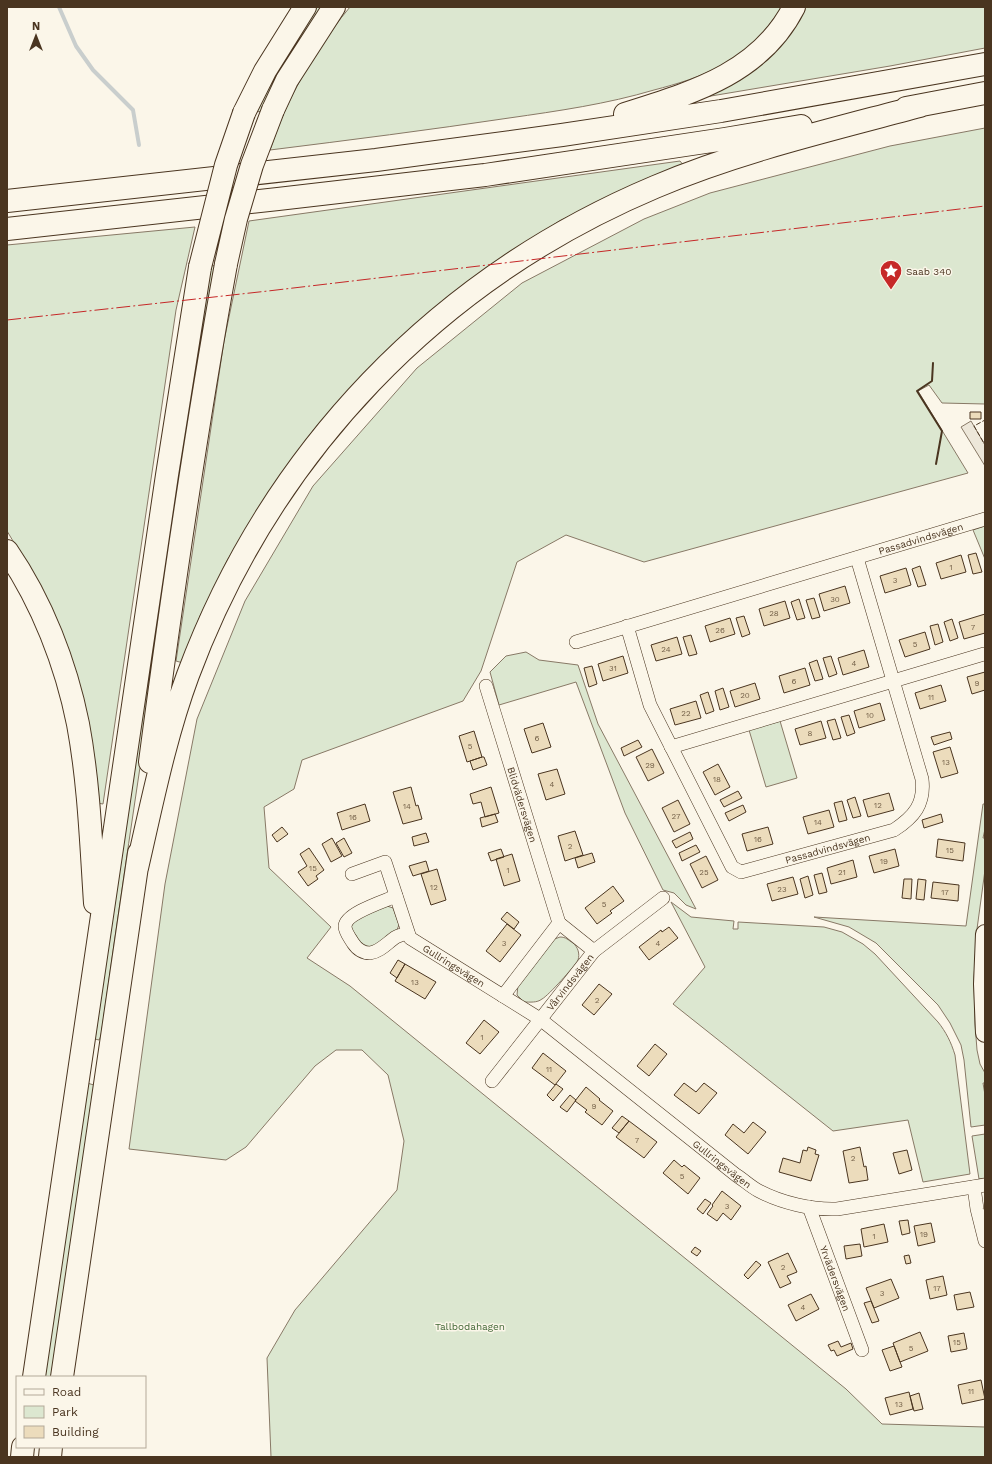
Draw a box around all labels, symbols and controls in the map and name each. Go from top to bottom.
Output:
north arrow [16,16,56,56]
text: N [32,20,40,33]
place icon: Saab 340 [878,258,904,291]
place label: Saab 340 [906,266,951,277]
street label: Passadvindsvägen [877,521,965,557]
house number: 1 [949,563,953,572]
house number: 3 [893,576,898,585]
house number: 30 [830,595,840,604]
house number: 28 [769,609,779,618]
house number: 7 [971,623,976,632]
house number: 26 [715,626,725,635]
house number: 5 [913,640,918,649]
house number: 24 [661,645,671,654]
house number: 4 [852,659,857,668]
house number: 31 [609,664,617,673]
house number: 6 [792,677,797,686]
house number: 9 [975,679,980,688]
house number: 20 [740,691,750,700]
house number: 11 [928,693,934,702]
house number: 22 [681,709,691,718]
house number: 10 [866,711,874,720]
house number: 8 [808,729,813,738]
house number: 6 [535,734,540,743]
house number: 5 [468,742,473,751]
house number: 13 [942,758,950,767]
house number: 29 [645,761,655,770]
street label: Blidvädersvägen [505,766,539,844]
house number: 18 [713,775,721,784]
house number: 4 [550,780,555,789]
house number: 12 [874,801,882,810]
house number: 14 [403,802,411,811]
house number: 27 [672,812,681,821]
house number: 16 [349,813,357,822]
house number: 14 [814,818,822,827]
street label: Passadvindsvägen [784,832,872,866]
house number: 16 [754,835,762,844]
house number: 2 [568,842,573,851]
house number: 15 [946,846,954,855]
house number: 19 [880,857,888,866]
house number: 15 [309,864,317,873]
house number: 1 [506,866,510,875]
house number: 25 [699,868,709,877]
house number: 21 [838,868,846,877]
house number: 12 [430,883,438,892]
house number: 23 [777,885,787,894]
house number: 17 [941,888,949,897]
house number: 5 [602,900,607,909]
house number: 3 [502,939,507,948]
house number: 4 [656,939,661,948]
street label: Gullringsvägen [421,942,487,989]
street label: Vårvindsvägen [544,952,596,1013]
house number: 13 [411,978,419,987]
house number: 2 [595,996,600,1005]
house number: 1 [480,1033,484,1042]
house number: 11 [546,1065,552,1074]
house number: 9 [592,1102,597,1111]
house number: 7 [635,1136,640,1145]
street label: Gullringsvägen [691,1138,753,1190]
house number: 2 [851,1154,856,1163]
house number: 5 [680,1172,685,1181]
house number: 3 [725,1202,730,1211]
house number: 19 [920,1230,928,1239]
house number: 1 [872,1232,876,1241]
street label: Yrvädersvägen [818,1244,852,1313]
house number: 2 [781,1263,786,1272]
house number: 17 [933,1284,941,1293]
house number: 3 [880,1289,885,1298]
house number: 4 [801,1303,806,1312]
park label: Tallbodahagen [435,1321,505,1332]
house number: 15 [953,1338,961,1347]
house number: 5 [909,1344,914,1353]
legend [16,1376,146,1448]
text: Road [52,1385,81,1399]
house number: 11 [968,1387,974,1396]
house number: 13 [895,1400,903,1409]
text: Park [52,1405,78,1419]
text: Building [52,1425,99,1439]

